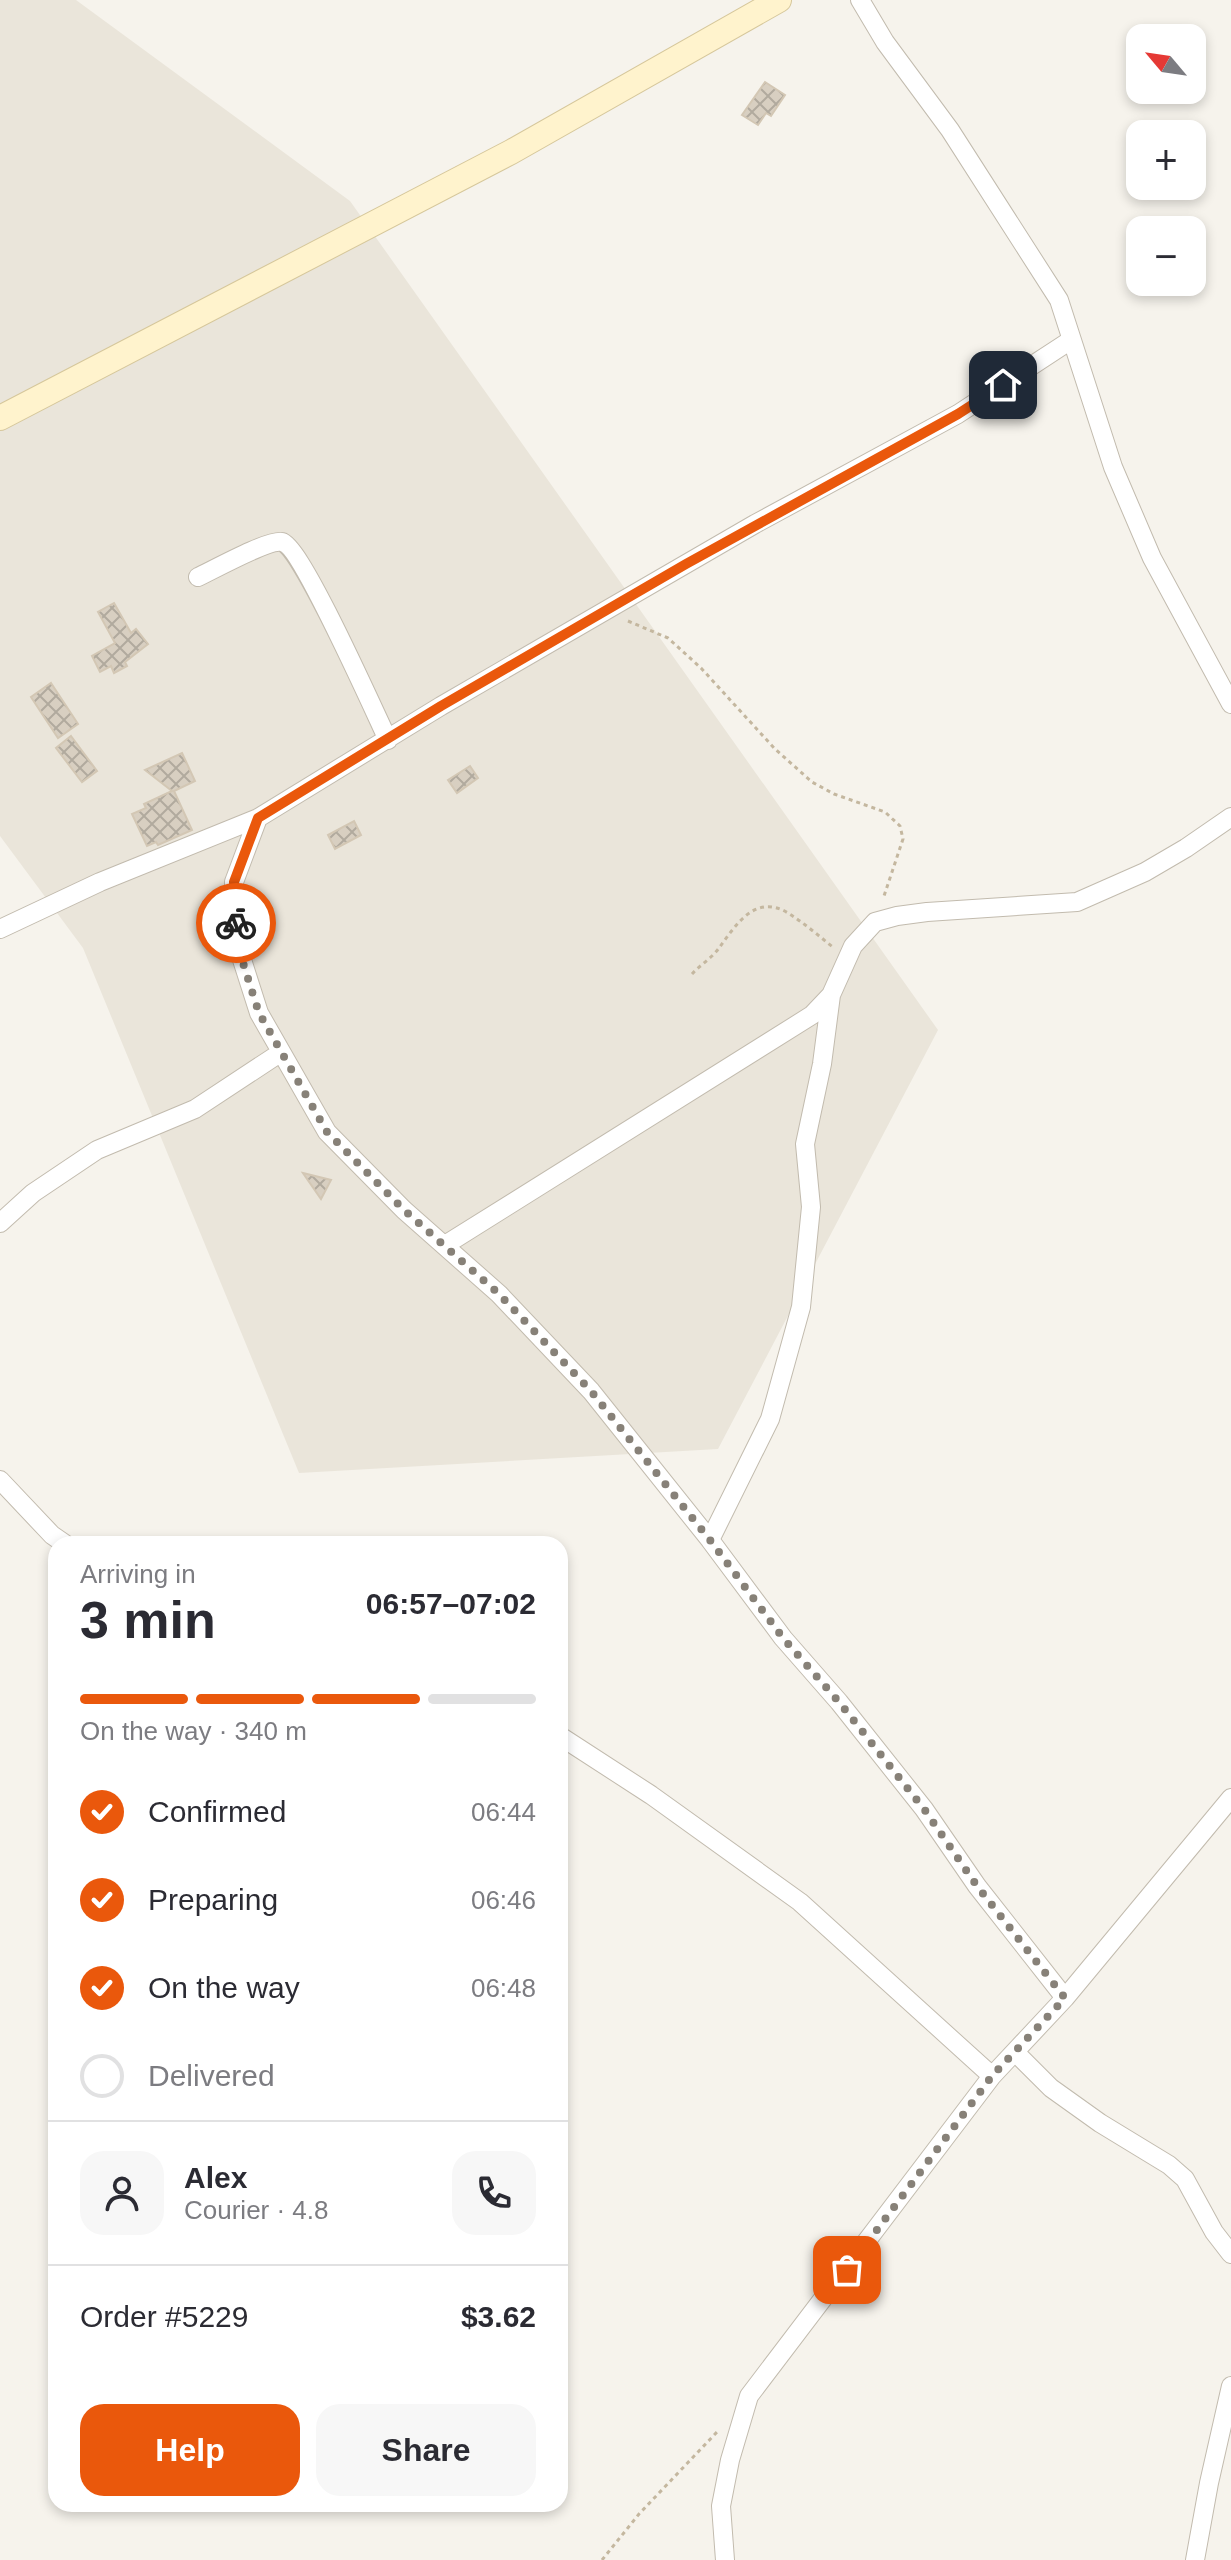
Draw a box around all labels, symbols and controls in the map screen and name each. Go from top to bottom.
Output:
north arrow [1126,24,1206,104]
map controls [1126,24,1206,296]
button: + [1126,120,1206,200]
button: − [1126,216,1206,296]
pin [969,351,1037,419]
icon: home [981,363,1025,407]
courier [196,883,276,963]
icon: bike [214,901,258,945]
text: Arriving in [80,1559,196,1589]
text: 06:57–07:02 [366,1587,536,1620]
text: 3 min [80,1591,216,1649]
text: On the way · 340 m [80,1716,307,1746]
icon: check [80,1790,124,1834]
text: Confirmed [148,1795,286,1828]
text: 06:44 [471,1797,536,1827]
icon: check [80,1878,124,1922]
text: Preparing [148,1883,278,1916]
text: 06:46 [471,1885,536,1915]
icon: check [80,1966,124,2010]
text: On the way [148,1971,300,2004]
text: 06:48 [471,1973,536,2003]
text: Delivered [148,2059,275,2092]
button: person [80,2151,164,2235]
button: phone [452,2151,536,2235]
text: Alex [184,2161,247,2194]
text: Courier · 4.8 [184,2195,329,2225]
pin [813,2236,881,2304]
icon: bag [825,2248,869,2292]
text: Order #5229 [80,2300,248,2333]
text: $3.62 [461,2300,536,2333]
button: Help [80,2404,300,2496]
button: Share [316,2404,536,2496]

